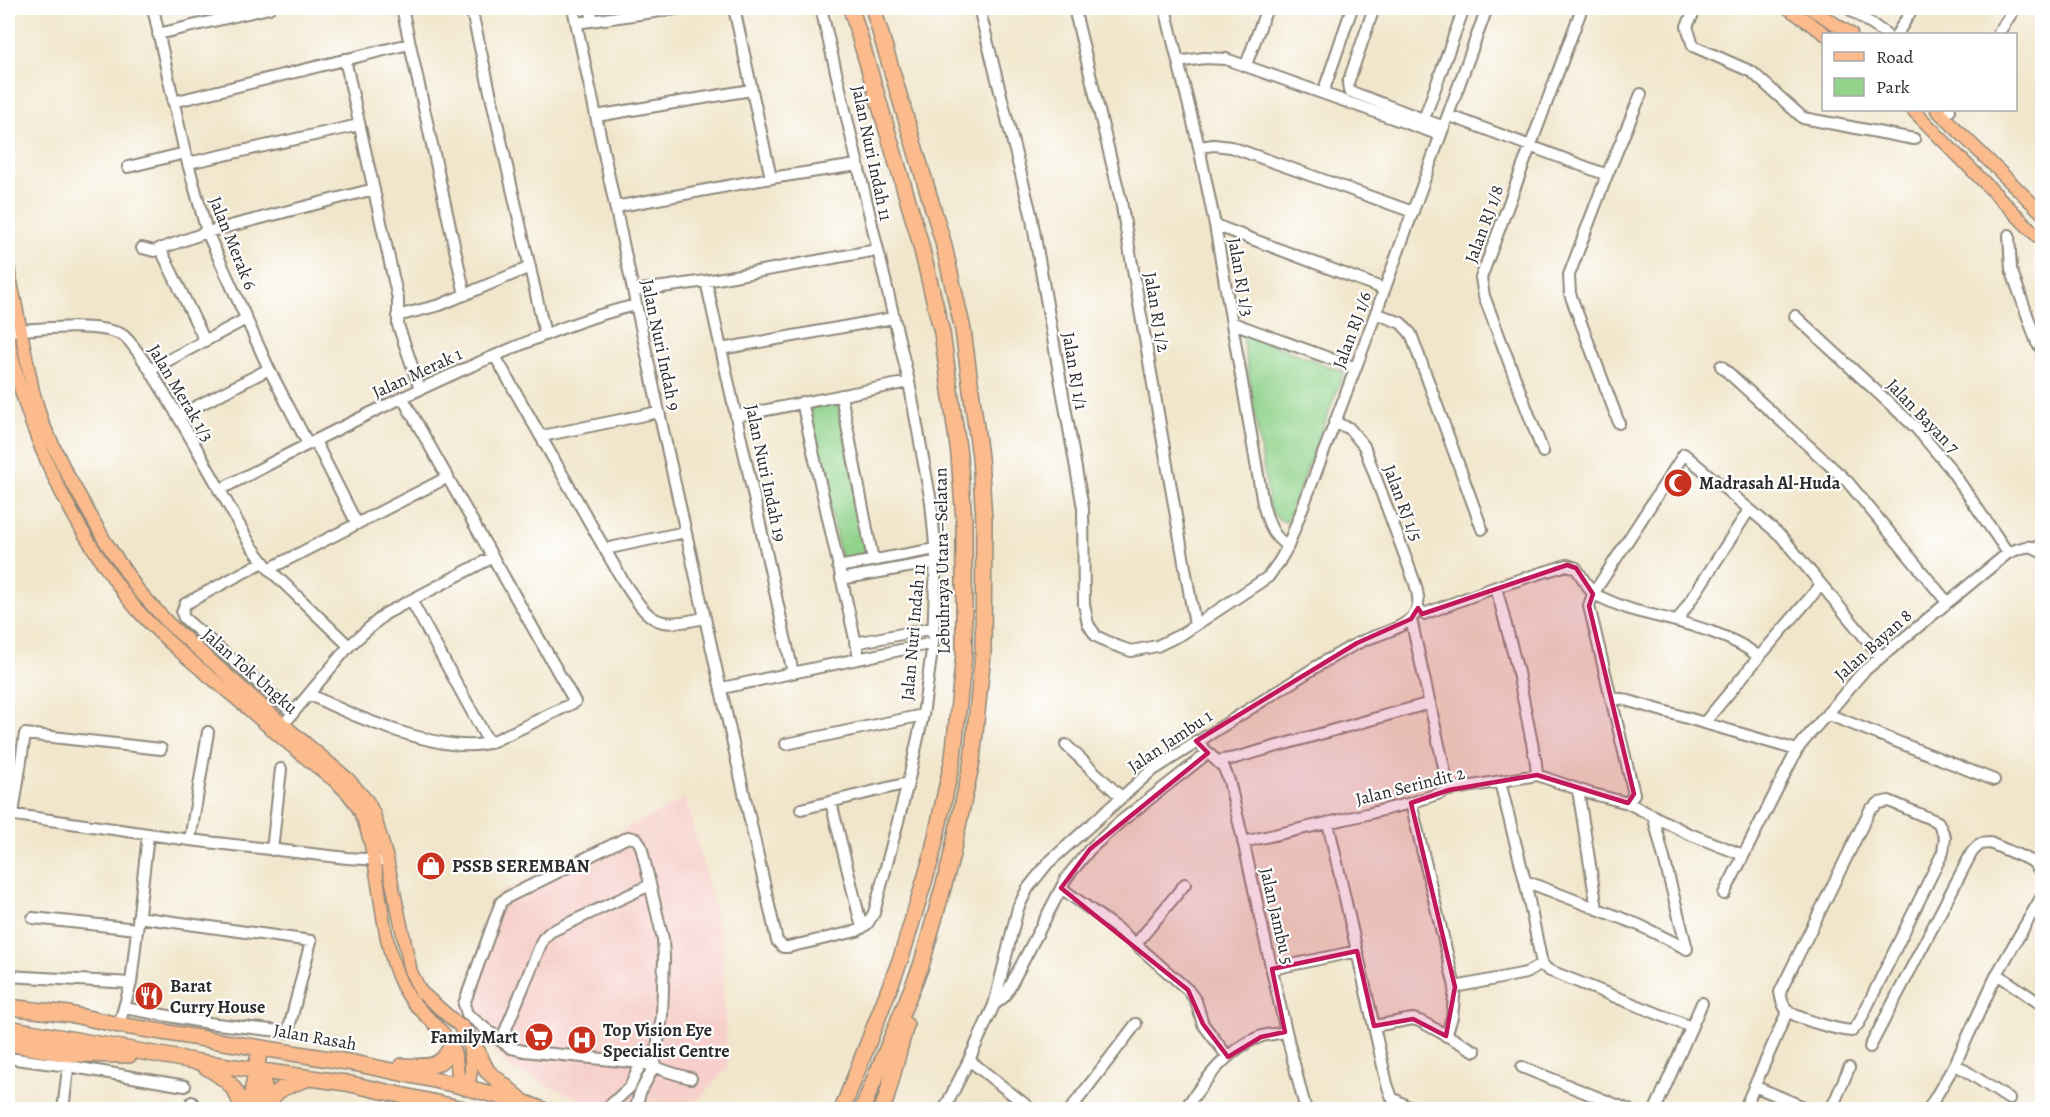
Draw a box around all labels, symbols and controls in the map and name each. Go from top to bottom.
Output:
legend [1822,33,2017,111]
text: Road [1876,45,1914,69]
text: Park [1876,75,1910,99]
street label: Jalan Nuri Indah 11 [846,83,898,223]
street label: Jalan RJ 1/8 [1459,182,1509,266]
street label: Jalan Merak 6 [203,193,263,293]
street label: Jalan RJ 1/3 [1222,236,1260,318]
street label: Jalan RJ 1/2 [1138,270,1176,354]
street label: Jalan Nuri Indah 9 [635,277,687,413]
street label: Jalan RJ 1/6 [1327,288,1377,372]
street label: Jalan RJ 1/1 [1056,330,1094,412]
street label: Jalan Merak 1/3 [142,340,220,446]
street label: Jalan Merak 1 [368,342,466,404]
street label: Jalan Bayan 7 [1881,373,1965,459]
street label: Jalan Nuri Indah 19 [740,402,792,544]
street label: Jalan RJ 1/5 [1377,461,1429,545]
street label: Lebuhraya Utara–Selatan [928,467,956,655]
mosque icon: Madrasah Al-Huda [1662,467,1694,499]
place label: Madrasah Al-Huda [1699,471,1841,495]
street label: Jalan Nuri Indah 11 [895,562,931,702]
street label: Jalan Bayan 8 [1829,604,1917,686]
street label: Jalan Tok Ungku [197,623,303,719]
street label: Jalan Jambu 1 [1123,704,1217,778]
street label: Jalan Serindit 2 [1353,761,1468,811]
shop icon: PSSB SEREMBAN [415,850,447,882]
place label: PSSB SEREMBAN [452,854,590,878]
street label: Jalan Jambu 5 [1254,865,1300,967]
place label: Barat Curry House [170,974,265,1019]
restaurant icon: Barat Curry House [133,980,165,1012]
street label: Jalan Rasah [271,1018,359,1056]
place label: Top Vision Eye Specialist Centre [603,1018,730,1063]
supermarket icon: FamilyMart [523,1021,555,1053]
hospital icon: Top Vision Eye Specialist Centre [566,1024,598,1056]
place label: FamilyMart [430,1025,518,1049]

